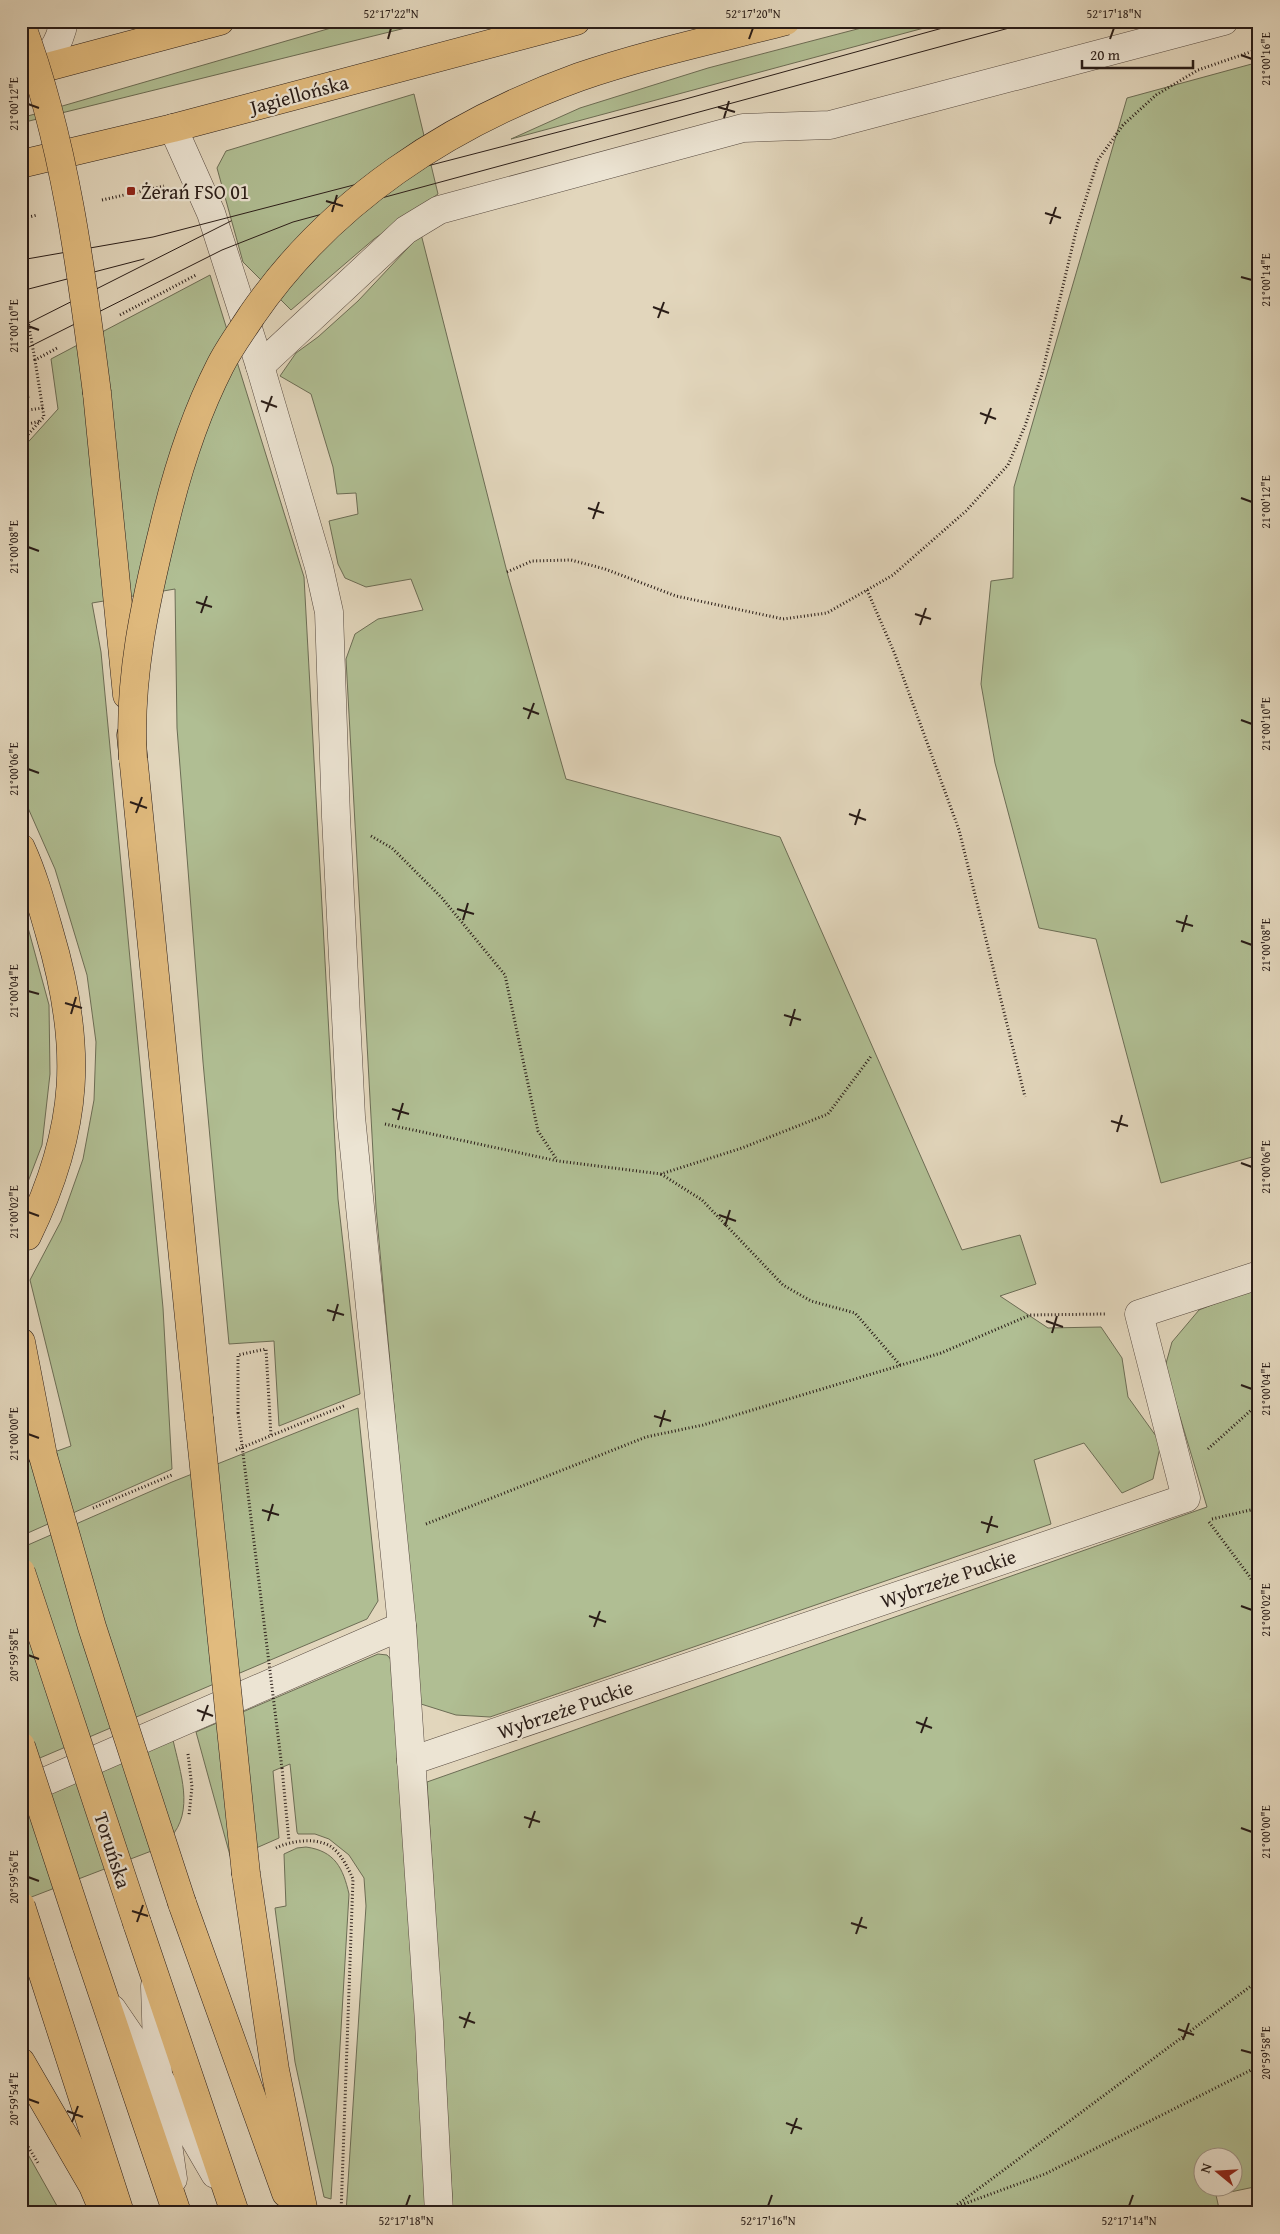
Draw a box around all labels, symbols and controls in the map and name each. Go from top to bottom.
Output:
text: 52°17'22"N [363,5,419,22]
text: 52°17'20"N [725,5,781,22]
text: 52°17'18"N [1086,5,1142,22]
text: 21°00'16"E [1257,32,1274,86]
scale bar [1082,38,1194,70]
text: 20 m [1090,44,1121,65]
street label: Jagiellońska [244,67,352,122]
text: 21°00'12"E [5,77,22,131]
place label: Żerań FSO 01 [141,177,249,206]
marker: Żerań FSO 01 [125,185,137,197]
text: 21°00'14"E [1257,253,1274,307]
text: 21°00'10"E [5,299,22,353]
text: 21°00'12"E [1257,475,1274,529]
text: 21°00'08"E [5,520,22,574]
text: 21°00'10"E [1257,697,1274,751]
text: 21°00'06"E [5,742,22,796]
text: 21°00'08"E [1257,918,1274,972]
text: 21°00'04"E [5,964,22,1018]
text: 21°00'06"E [1257,1140,1274,1194]
text: 21°00'02"E [5,1185,22,1239]
text: 21°00'04"E [1257,1362,1274,1416]
text: 21°00'00"E [5,1407,22,1461]
street label: Wybrzeże Puckie [876,1541,1020,1615]
text: 21°00'02"E [1257,1583,1274,1637]
text: 20°59'58"E [5,1628,22,1682]
street label: Wybrzeże Puckie [493,1672,637,1746]
text: 21°00'00"E [1257,1805,1274,1859]
street label: Toruńska [87,1808,139,1892]
text: 20°59'56"E [5,1850,22,1904]
text: 20°59'58"E [1257,2026,1274,2080]
text: 20°59'54"E [5,2072,22,2126]
north arrow [1192,2146,1242,2196]
text: N [1195,2160,1217,2176]
text: 52°17'18"N [378,2212,434,2229]
text: 52°17'16"N [740,2212,796,2229]
text: 52°17'14"N [1101,2212,1157,2229]

